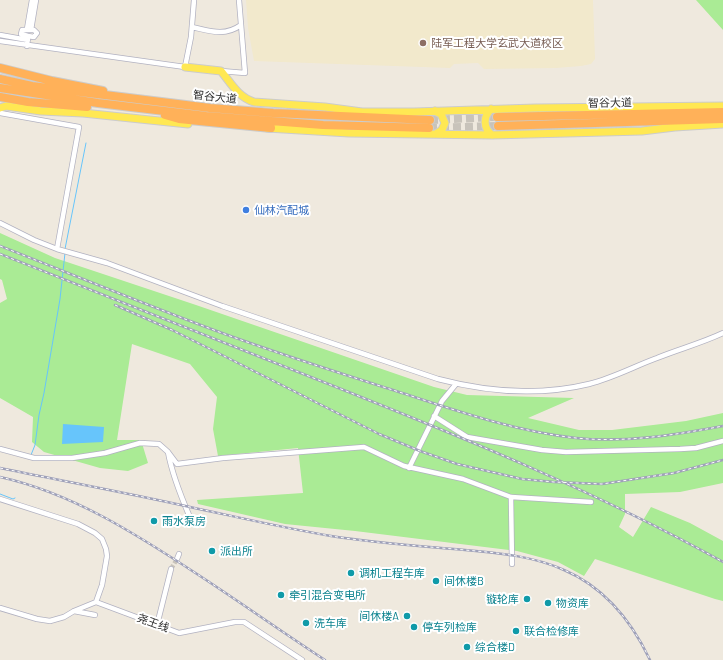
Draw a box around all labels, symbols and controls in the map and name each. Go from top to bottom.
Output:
place label: 陆军工程大学玄武大道校区 [431,36,563,50]
marker: 陆军工程大学玄武大道校区 [418,38,428,48]
street label: 智谷大道 [192,88,238,106]
street label: 智谷大道 [588,96,632,110]
place label: 仙林汽配城 [254,203,309,217]
marker: 仙林汽配城 [241,205,251,215]
place label: 雨水泵房 [162,514,206,528]
marker: 雨水泵房 [149,516,159,526]
place label: 派出所 [220,544,253,558]
marker: 派出所 [207,546,217,556]
place label: 调机工程车库 [359,566,425,580]
marker: 调机工程车库 [346,568,356,578]
place label: 间休楼B [444,574,484,588]
marker: 间休楼B [431,576,441,586]
place label: 牵引混合变电所 [289,588,366,602]
marker: 牵引混合变电所 [276,590,286,600]
place label: 镟轮库 [486,592,519,606]
marker: 镟轮库 [522,594,532,604]
place label: 物资库 [556,596,589,610]
marker: 物资库 [543,598,553,608]
place label: 间休楼A [359,609,399,623]
street label: 尧王线 [135,611,171,635]
marker: 间休楼A [402,611,412,621]
place label: 洗车库 [314,616,347,630]
marker: 洗车库 [301,618,311,628]
place label: 停车列检库 [422,620,477,634]
marker: 停车列检库 [409,622,419,632]
place label: 联合检修库 [524,624,579,638]
marker: 联合检修库 [511,626,521,636]
place label: 综合楼D [475,640,515,654]
marker: 综合楼D [462,642,472,652]

